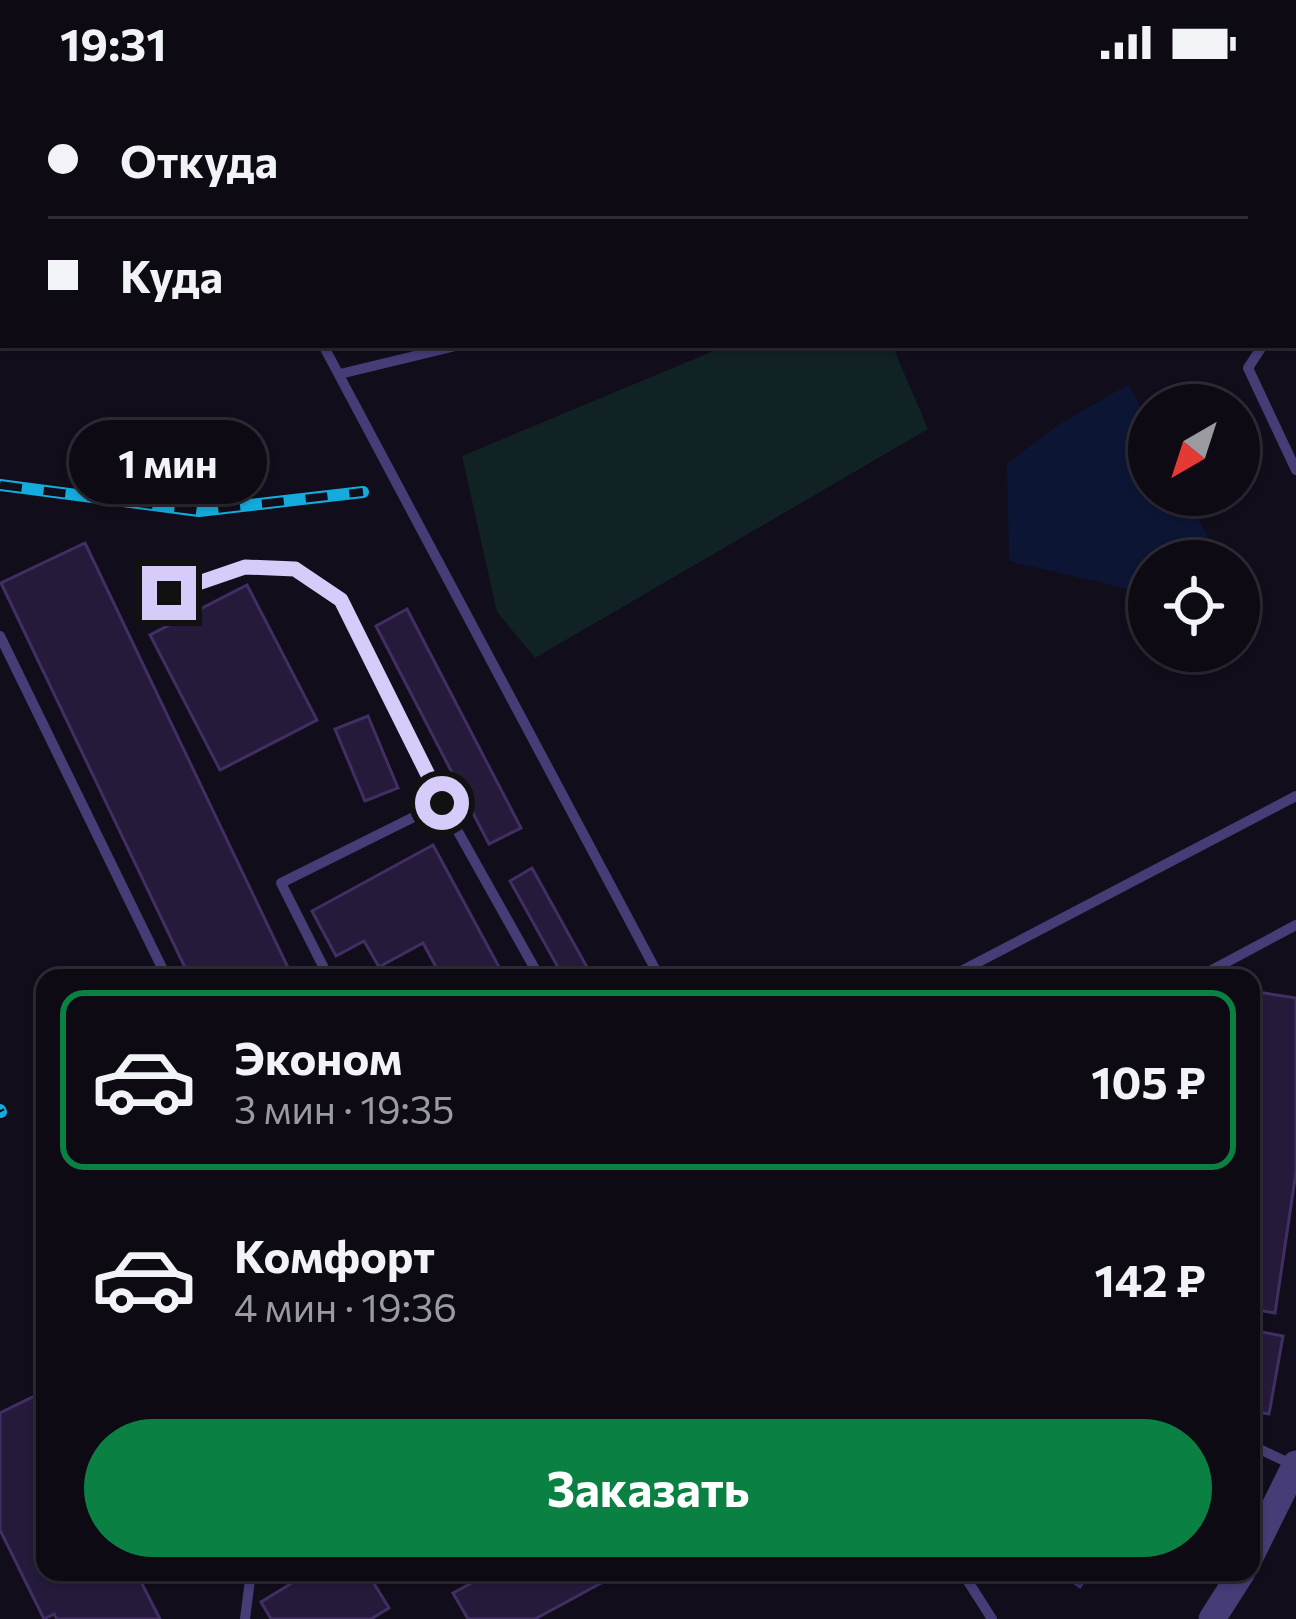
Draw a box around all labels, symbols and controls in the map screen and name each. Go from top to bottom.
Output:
text: 19:31 [60,15,167,70]
text: Откуда [120,132,278,187]
text: Куда [120,247,223,302]
north arrow [1128,384,1260,516]
map controls [1128,384,1260,672]
callout: 1 мин [70,419,268,503]
text: 1 мин [118,438,218,486]
button: locate [1128,540,1260,672]
route end [142,566,196,620]
route start [415,776,469,830]
icon: car [90,1026,198,1134]
text: Эконом [234,1029,402,1084]
text: 105 ₽ [1091,1053,1206,1108]
text: 3 мин · 19:35 [234,1084,454,1132]
icon: car [90,1224,198,1332]
text: Комфорт [234,1227,435,1282]
text: 142 ₽ [1094,1251,1206,1306]
text: 4 мин · 19:36 [234,1282,457,1330]
button: Заказать [84,1419,1212,1557]

